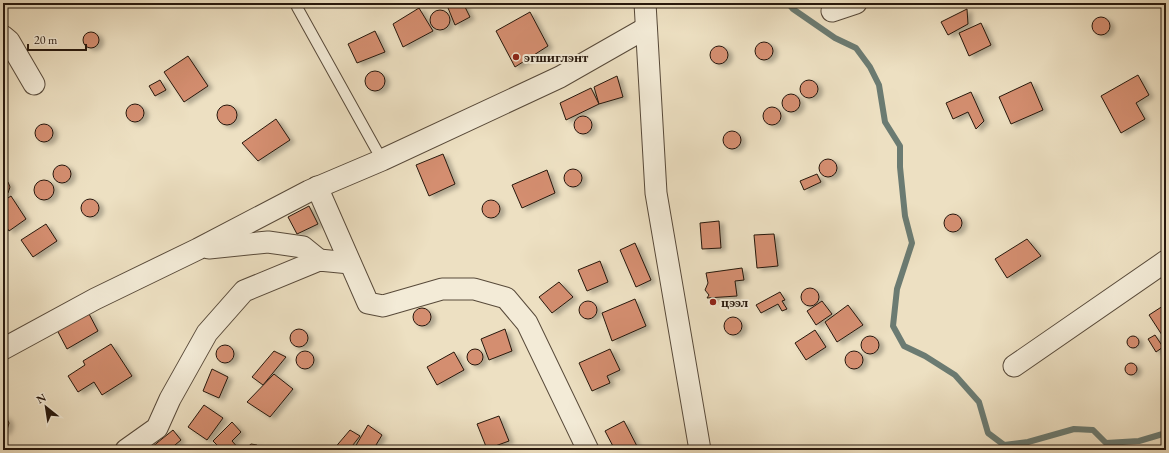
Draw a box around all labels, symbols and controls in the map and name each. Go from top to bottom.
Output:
scale bar [28,26,86,52]
text: 20 m [34,32,58,48]
place label: эгшиглэнт [524,48,589,66]
marker: эгшиглэнт [511,52,521,62]
place label: цээл [721,293,749,311]
marker: цээл [708,297,718,307]
north arrow [26,387,66,427]
text: N [34,390,48,407]

